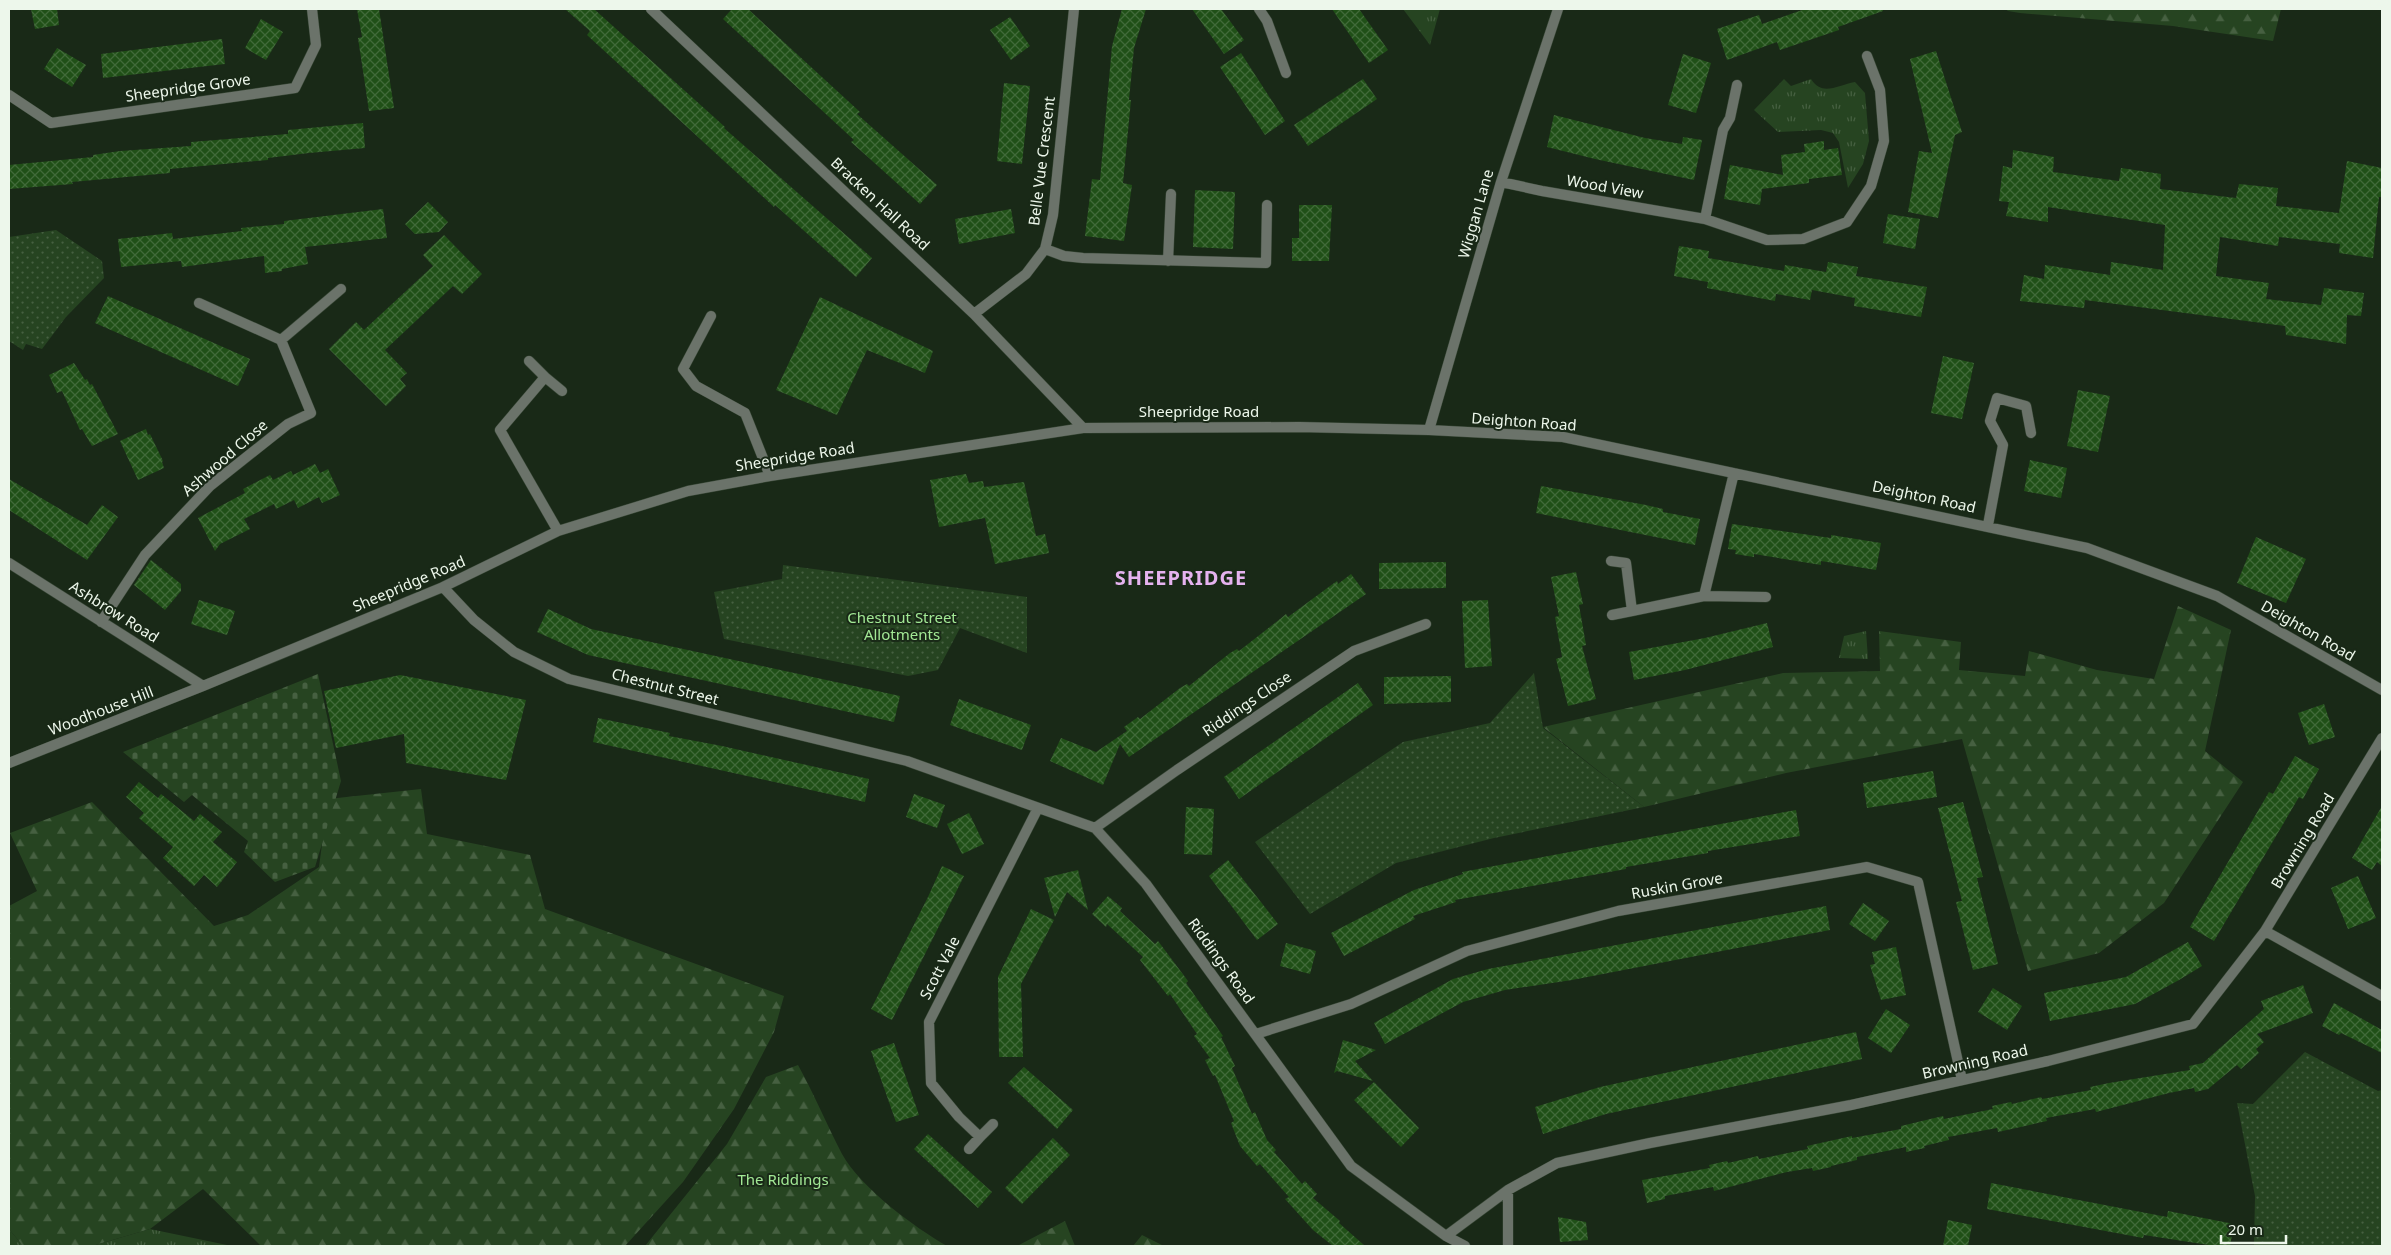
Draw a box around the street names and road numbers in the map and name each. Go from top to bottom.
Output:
street label: Sheepridge Grove [124,68,252,106]
street label: Belle Vue Crescent [1023,94,1059,227]
street label: Bracken Hall Road [827,152,934,254]
street label: Wiggan Lane [1453,167,1497,261]
street label: Wood View [1565,169,1645,203]
street label: Sheepridge Road [1139,401,1259,421]
street label: Deighton Road [1471,407,1577,435]
street label: Ashwood Close [177,415,271,500]
street label: Sheepridge Road [734,437,856,475]
street label: Deighton Road [1871,475,1978,517]
street label: Sheepridge Road [349,550,468,616]
street label: Ashbrow Road [66,576,163,647]
street label: Deighton Road [2258,595,2359,665]
street label: Chestnut Street [610,663,721,709]
street label: Riddings Close [1198,666,1295,740]
street label: Woodhouse Hill [45,681,156,739]
street label: Browning Road [2266,789,2338,892]
street label: Ruskin Grove [1630,867,1724,903]
street label: Riddings Road [1184,914,1260,1007]
street label: Scott Vale [915,932,964,1003]
street label: Browning Road [1920,1039,2030,1083]

